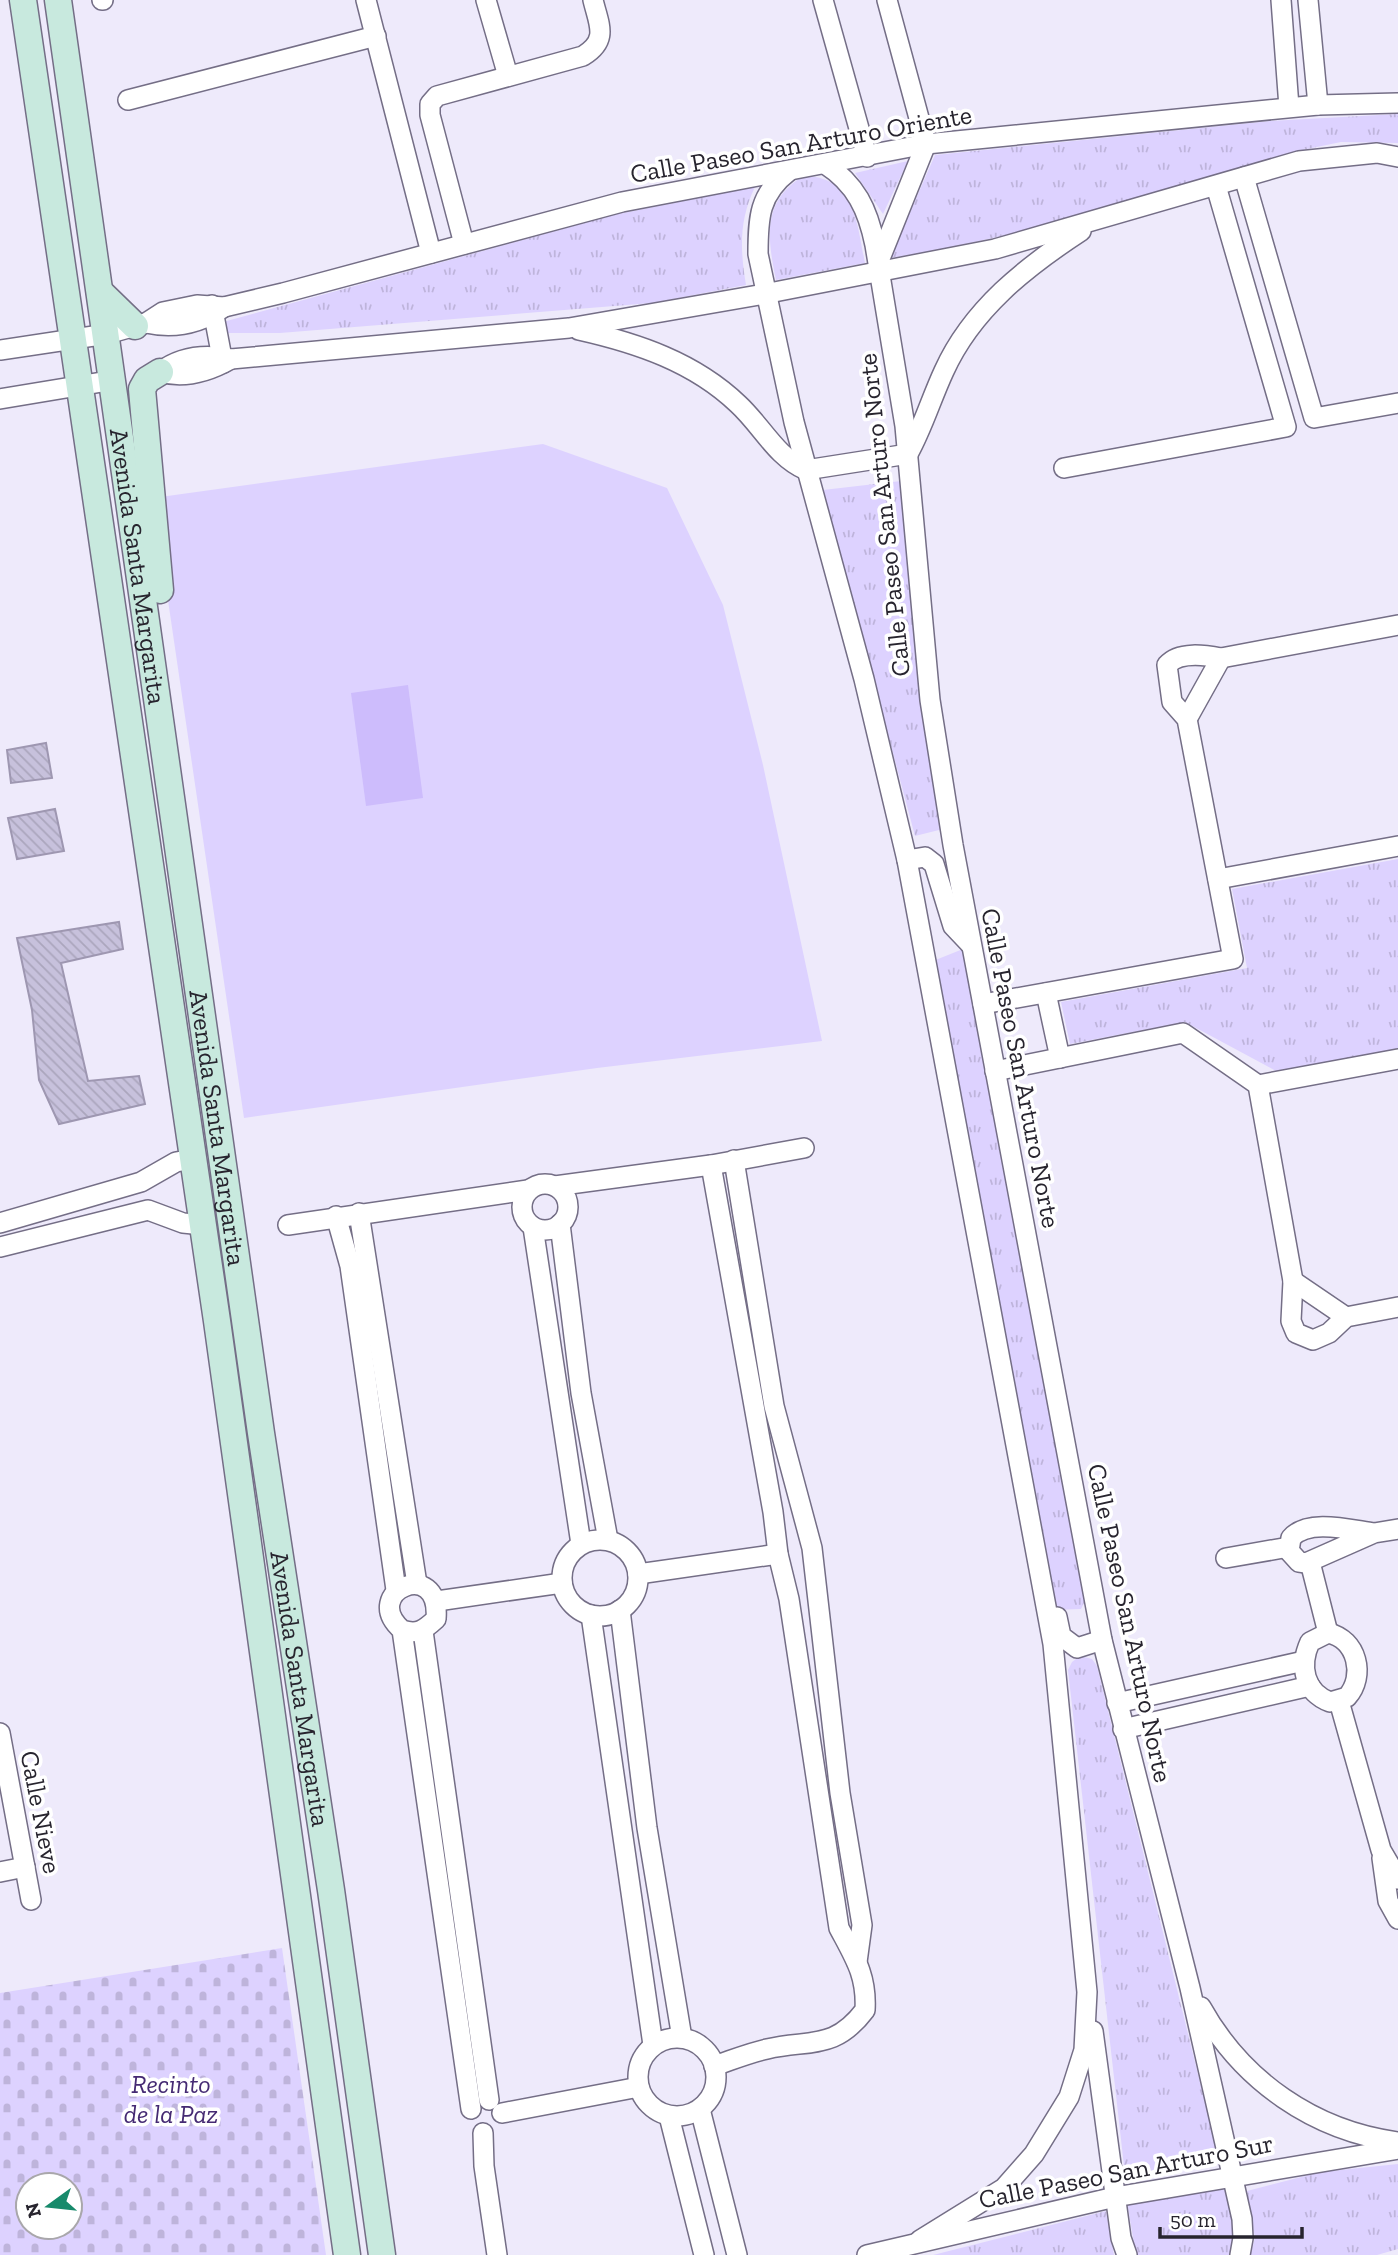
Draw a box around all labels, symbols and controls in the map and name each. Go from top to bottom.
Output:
street label: Calle Paseo San Arturo Oriente [628,98,974,190]
street label: Calle Paseo San Arturo Norte [851,352,917,678]
street label: Avenida Santa Margarita [103,426,174,707]
street label: Calle Paseo San Arturo Norte [974,906,1068,1230]
street label: Avenida Santa Margarita [182,988,253,1268]
street label: Calle Paseo San Arturo Norte [1081,1461,1179,1785]
street label: Avenida Santa Margarita [263,1549,337,1829]
street label: Calle Nieve [13,1748,69,1876]
park label: Recinto de la Paz [124,2068,218,2130]
street label: Calle Paseo San Arturo Sur [976,2127,1276,2215]
north arrow [14,2171,84,2241]
scale bar [1160,2196,1302,2240]
text: N [20,2200,46,2220]
text: 50 m [1170,2207,1216,2232]

